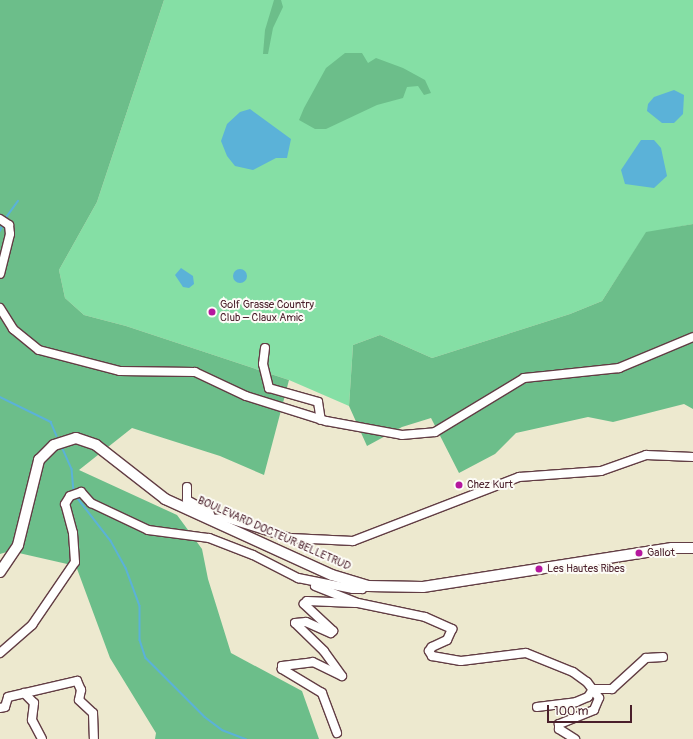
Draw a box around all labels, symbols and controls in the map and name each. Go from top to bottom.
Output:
place label: Golf Grasse Country Club – Claux Amic [220,299,314,325]
marker: Golf Grasse Country Club – Claux Amic [207,307,217,317]
place label: Chez Kurt [467,478,513,492]
marker: Chez Kurt [454,480,464,490]
street label: BOULEVARD DOCTEUR BELLETRUD [195,494,353,574]
place label: Gallot [647,546,675,560]
marker: Gallot [634,548,644,558]
place label: Les Hautes Ribes [547,562,625,576]
marker: Les Hautes Ribes [534,564,544,574]
scale bar [549,697,634,723]
text: 100 m [554,704,588,719]

